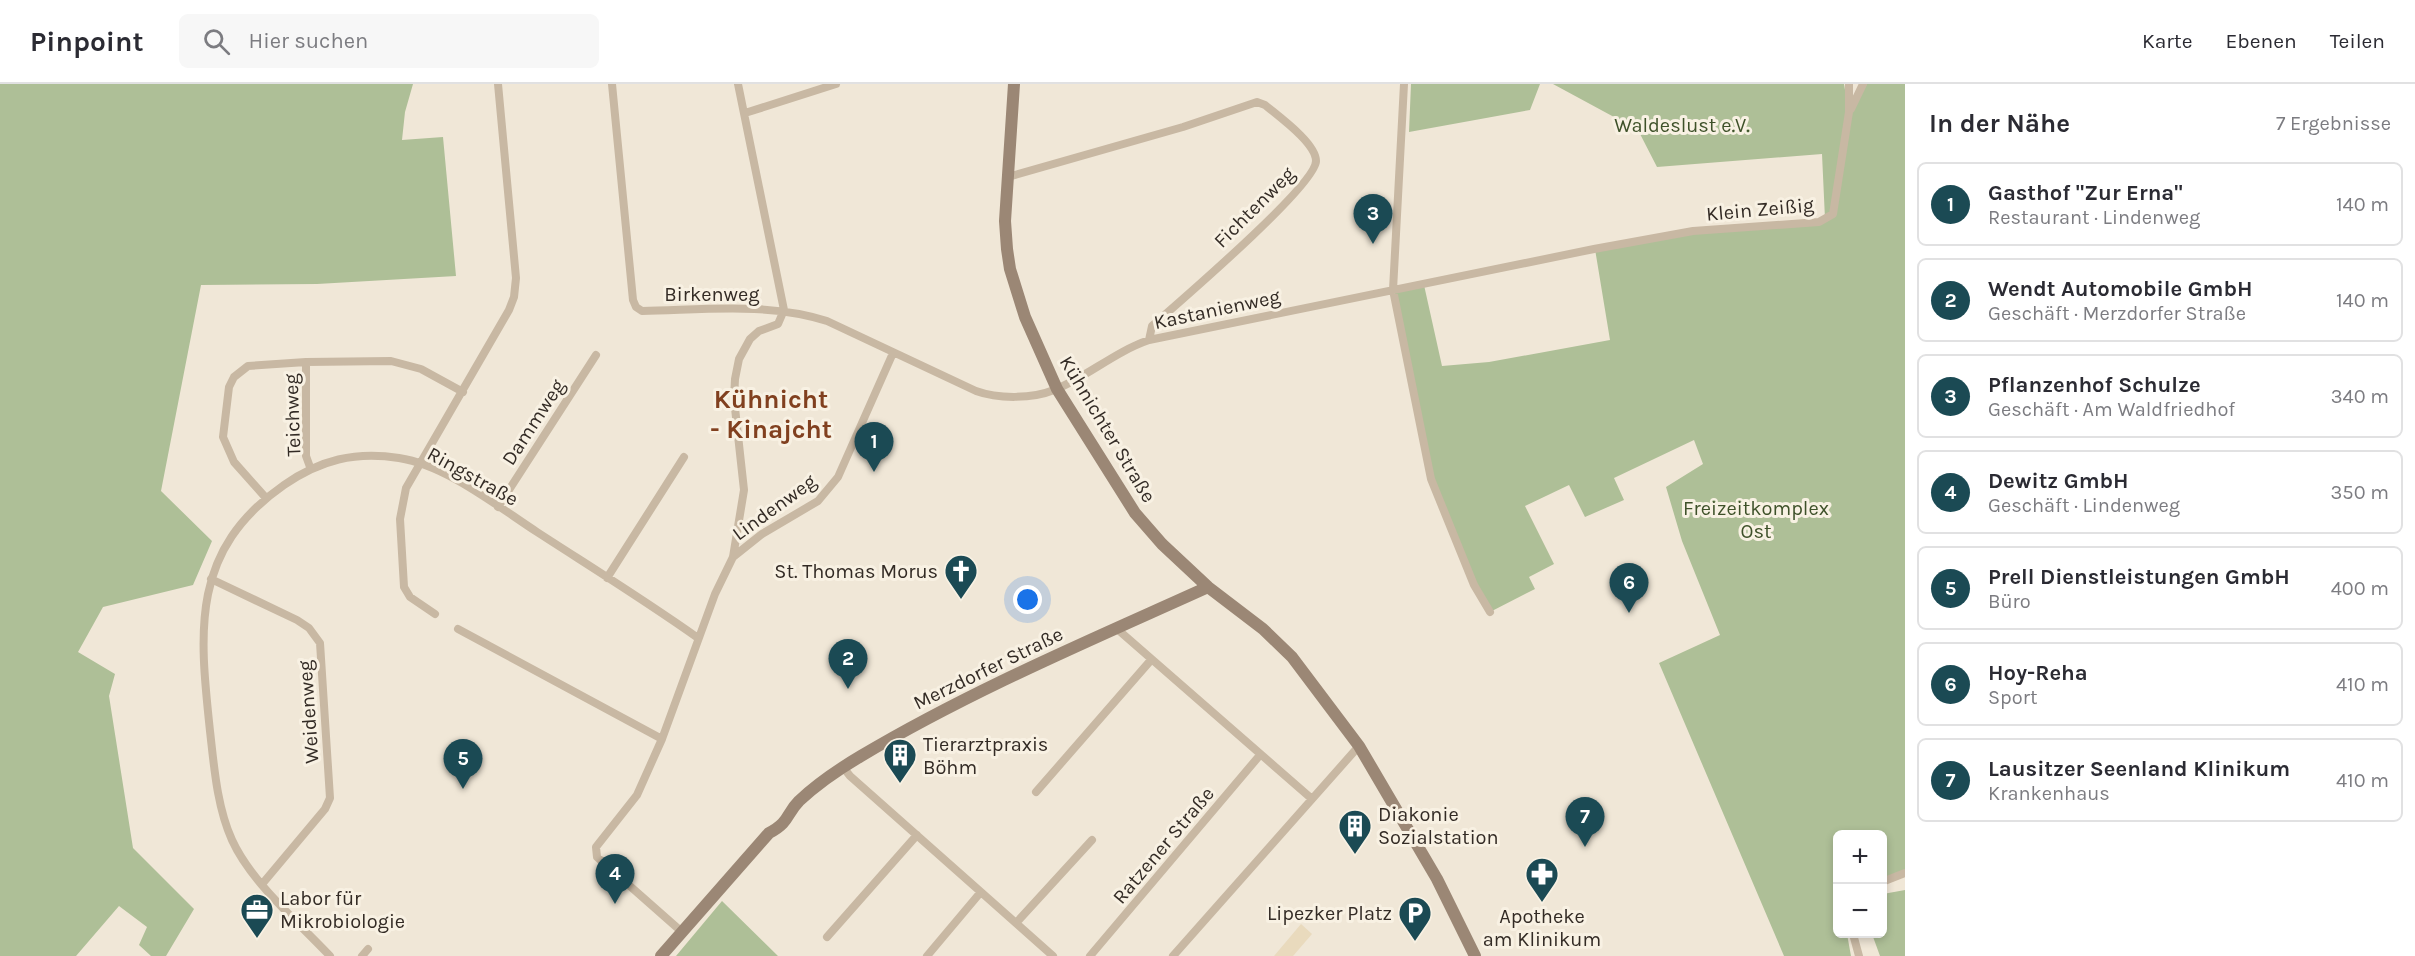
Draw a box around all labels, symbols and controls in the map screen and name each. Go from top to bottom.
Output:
search box [179,14,599,68]
text: Pinpoint [30,25,143,58]
icon: search [200,25,233,58]
text: Hier suchen [248,28,368,54]
text: Karte [2142,29,2193,53]
text: Ebenen [2226,29,2297,53]
text: Teilen [2330,29,2385,53]
text: In der Nähe [1929,108,2070,139]
text: 7 Ergebnisse [2276,112,2391,135]
park label: Waldeslust e.V. [1614,114,1750,137]
street label: Fichtenweg [1209,162,1300,253]
text: Gasthof "Zur Erna" [1988,180,2183,206]
street label: Klein Zeißig [1705,193,1815,226]
text: 1 [1947,193,1954,216]
text: 140 m [2336,193,2389,216]
pin: 3 [1354,194,1392,244]
text: Restaurant · Lindenweg [1988,206,2200,229]
text: Wendt Automobile GmbH [1988,276,2253,302]
street label: Birkenweg [664,283,760,306]
street label: Kastanienweg [1152,285,1282,334]
text: 2 [1944,289,1957,312]
text: 140 m [2336,289,2389,312]
text: Geschäft · Merzdorfer Straße [1988,302,2246,325]
street label: Kühnichter Straße [1055,352,1160,507]
text: Pflanzenhof Schulze [1988,372,2201,398]
street label: Teichweg [280,373,305,457]
street label: Dammweg [497,375,570,469]
district label: Kühnicht - Kinajcht [710,384,832,445]
text: 3 [1944,385,1957,408]
text: 340 m [2331,385,2389,408]
text: Geschäft · Am Waldfriedhof [1988,398,2235,421]
pin: 1 [854,422,894,472]
street label: Ringstraße [423,442,522,511]
text: Dewitz GmbH [1988,468,2129,494]
street label: Lindenweg [728,469,821,545]
text: 4 [1945,481,1956,504]
text: 350 m [2331,481,2389,504]
text: Geschäft · Lindenweg [1988,494,2180,517]
park label: Freizeitkomplex Ost [1683,497,1829,543]
church icon: St. Thomas Morus [943,553,979,600]
place label: St. Thomas Morus [774,560,938,583]
pin: 6 [1610,564,1648,613]
text: Prell Dienstleistungen GmbH [1988,564,2290,590]
text: 5 [1945,577,1956,600]
text: 400 m [2331,577,2389,600]
your location [1013,585,1042,614]
text: Büro [1988,590,2031,613]
street label: Merzdorfer Straße [910,622,1067,715]
pin: 2 [828,640,868,689]
street label: Weidenweg [293,659,324,765]
text: Hoy-Reha [1988,660,2088,686]
text: 6 [1944,673,1957,696]
text: 410 m [2336,673,2389,696]
text: Sport [1988,686,2037,709]
place label: Tierarztpraxis Böhm [923,733,1048,779]
building icon: Tierarztpraxis Böhm [882,737,918,784]
pin: 5 [444,740,482,789]
text: Lausitzer Seenland Klinikum [1988,756,2290,782]
text: 7 [1946,769,1955,792]
text: 410 m [2336,769,2389,792]
street label: Ratzener Straße [1108,782,1219,908]
text: Krankenhaus [1988,782,2110,805]
pin: 7 [1566,798,1604,847]
place label: Diakonie Sozialstation [1378,803,1499,849]
building icon: Diakonie Sozialstation [1337,808,1373,855]
map controls [1833,830,1887,938]
button: + [1833,830,1887,884]
pin: 4 [596,854,634,904]
pharmacy icon: Apotheke am Klinikum [1524,856,1560,903]
button: − [1833,884,1887,938]
place label: Labor für Mikrobiologie [280,887,405,933]
office icon: Labor für Mikrobiologie [239,892,275,939]
parking icon: Lipezker Platz [1397,895,1433,942]
place label: Lipezker Platz [1267,902,1392,925]
place label: Apotheke am Klinikum [1483,905,1601,951]

